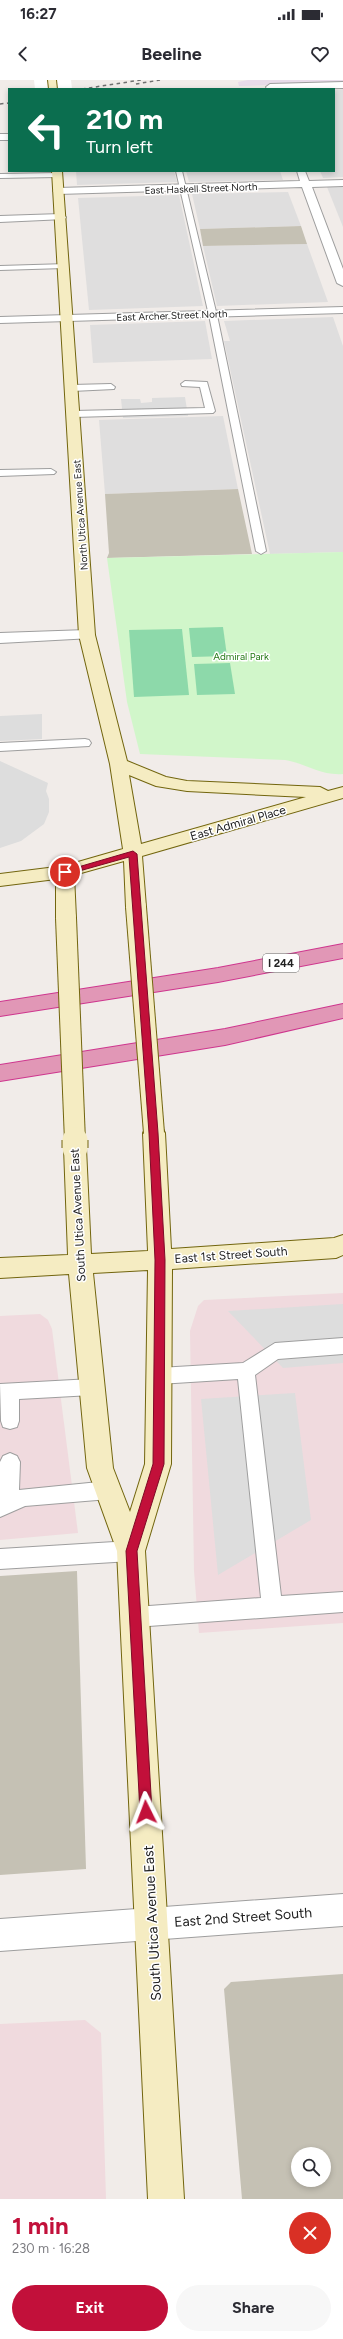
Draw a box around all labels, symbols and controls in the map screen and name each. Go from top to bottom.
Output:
text: 16:27 [20,5,57,23]
icon: back [12,43,34,65]
text: Beeline [141,43,202,65]
icon: heart [309,43,331,65]
text: 210 m [86,102,163,136]
icon: left [20,104,72,156]
text: Turn left [86,136,153,158]
street label: East Haskell Street North [144,180,258,197]
street label: East Archer Street North [116,307,228,324]
street label: North Utica Avenue East [70,459,91,571]
park label: Admiral Park [213,650,269,663]
street label: East Admiral Place [189,803,288,843]
pin [48,855,82,889]
icon: arrive [54,861,76,883]
road number: I 244 [263,954,299,972]
street label: South Utica Avenue East [67,1148,88,1282]
street label: East 1st Street South [174,1244,288,1266]
position arrow [125,1791,167,1833]
street label: South Utica Avenue East [140,1845,165,2001]
street label: East 2nd Street South [173,1904,313,1931]
map controls [291,2147,331,2187]
button: search [291,2147,331,2187]
text: 1 min [12,2211,69,2240]
button: close [289,2212,331,2254]
text: 230 m · 16:28 [12,2241,90,2256]
button: Exit [12,2285,168,2331]
button: Share [176,2285,331,2331]

